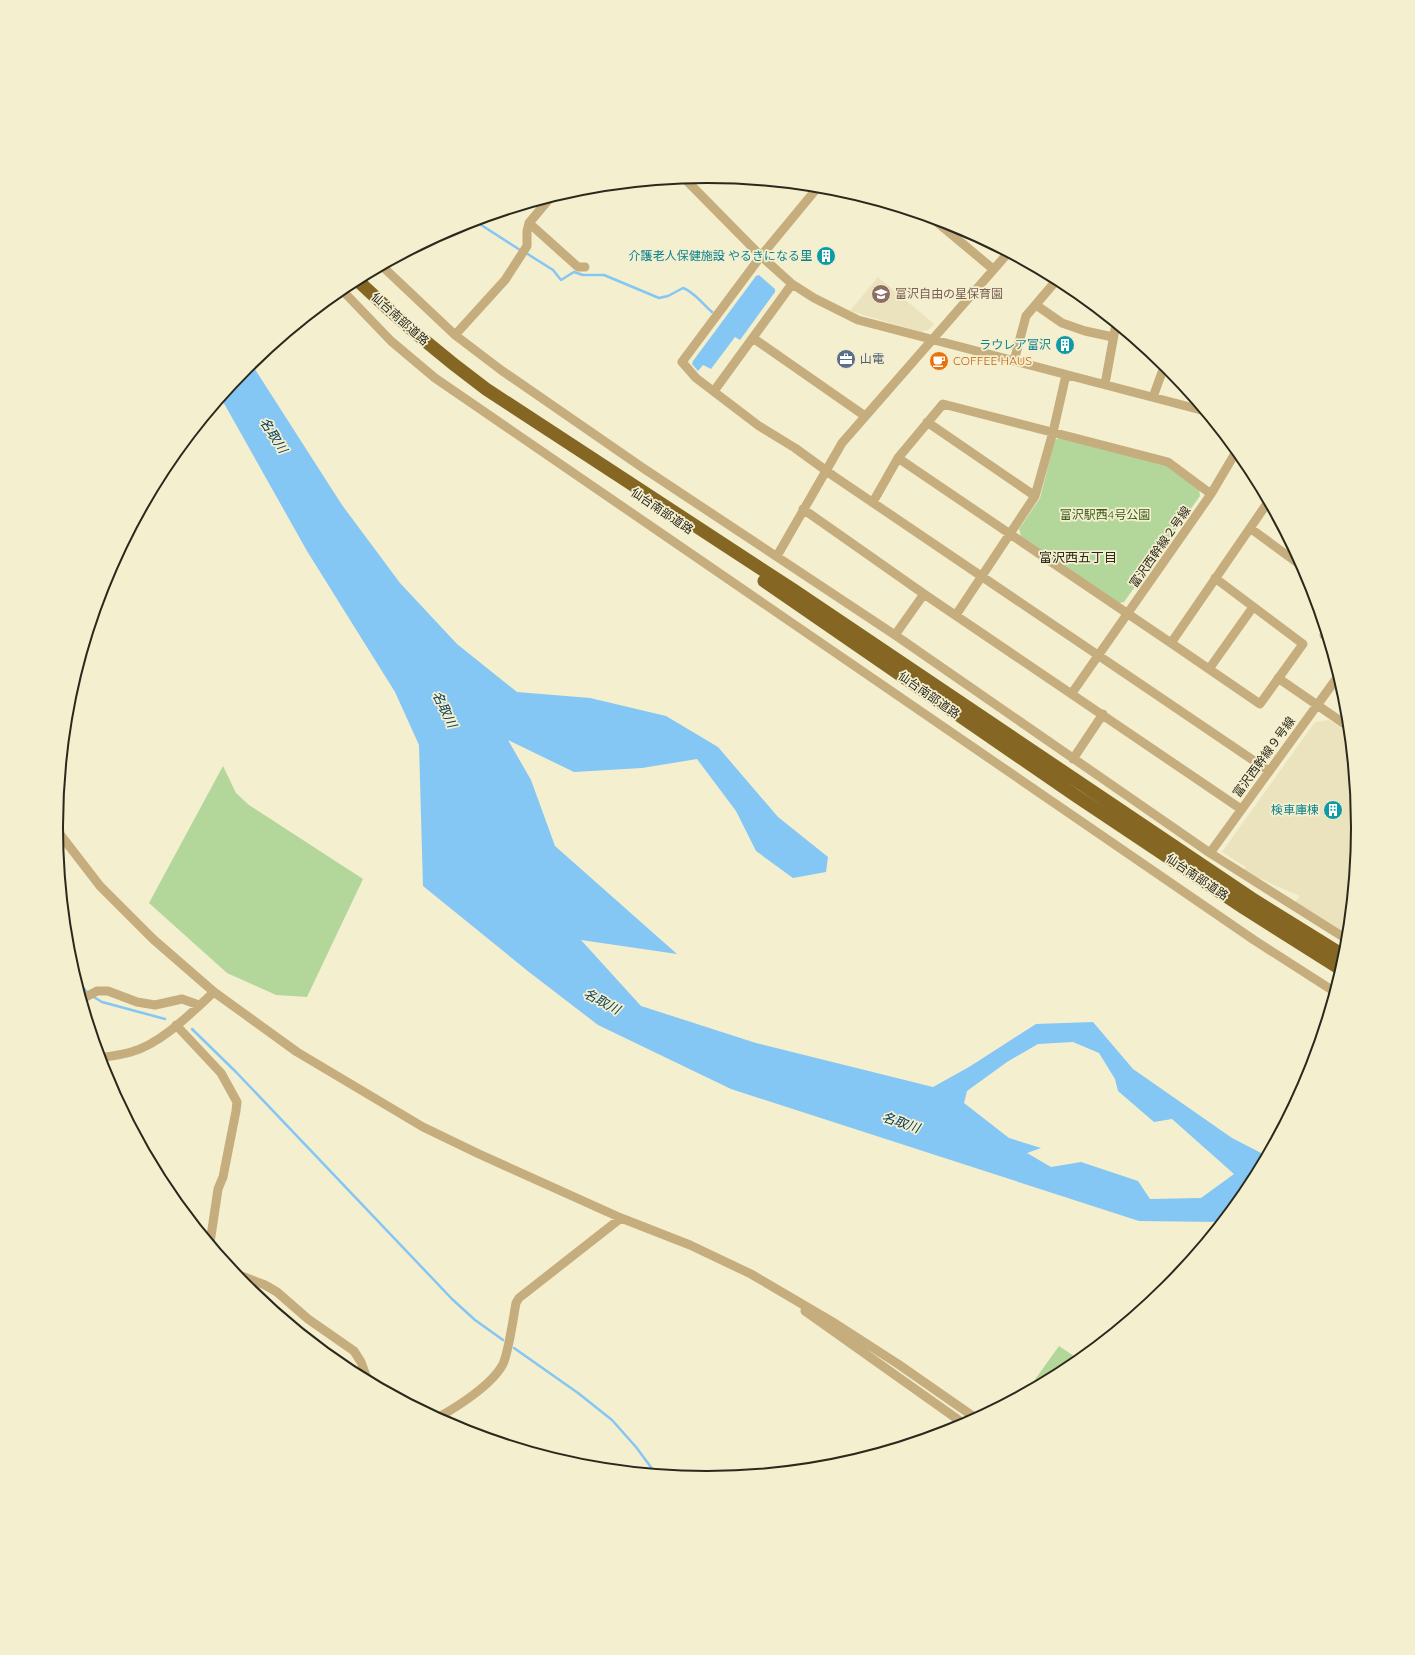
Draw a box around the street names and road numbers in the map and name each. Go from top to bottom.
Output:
street label: 仙台南部道路 [369,289,432,348]
street label: 仙台南部道路 [628,484,696,537]
street label: 富沢西幹線２号線 [1126,503,1193,590]
street label: 仙台南部道路 [895,668,963,721]
street label: 富沢西幹線９号線 [1229,713,1298,800]
street label: 仙台南部道路 [1163,850,1231,903]

